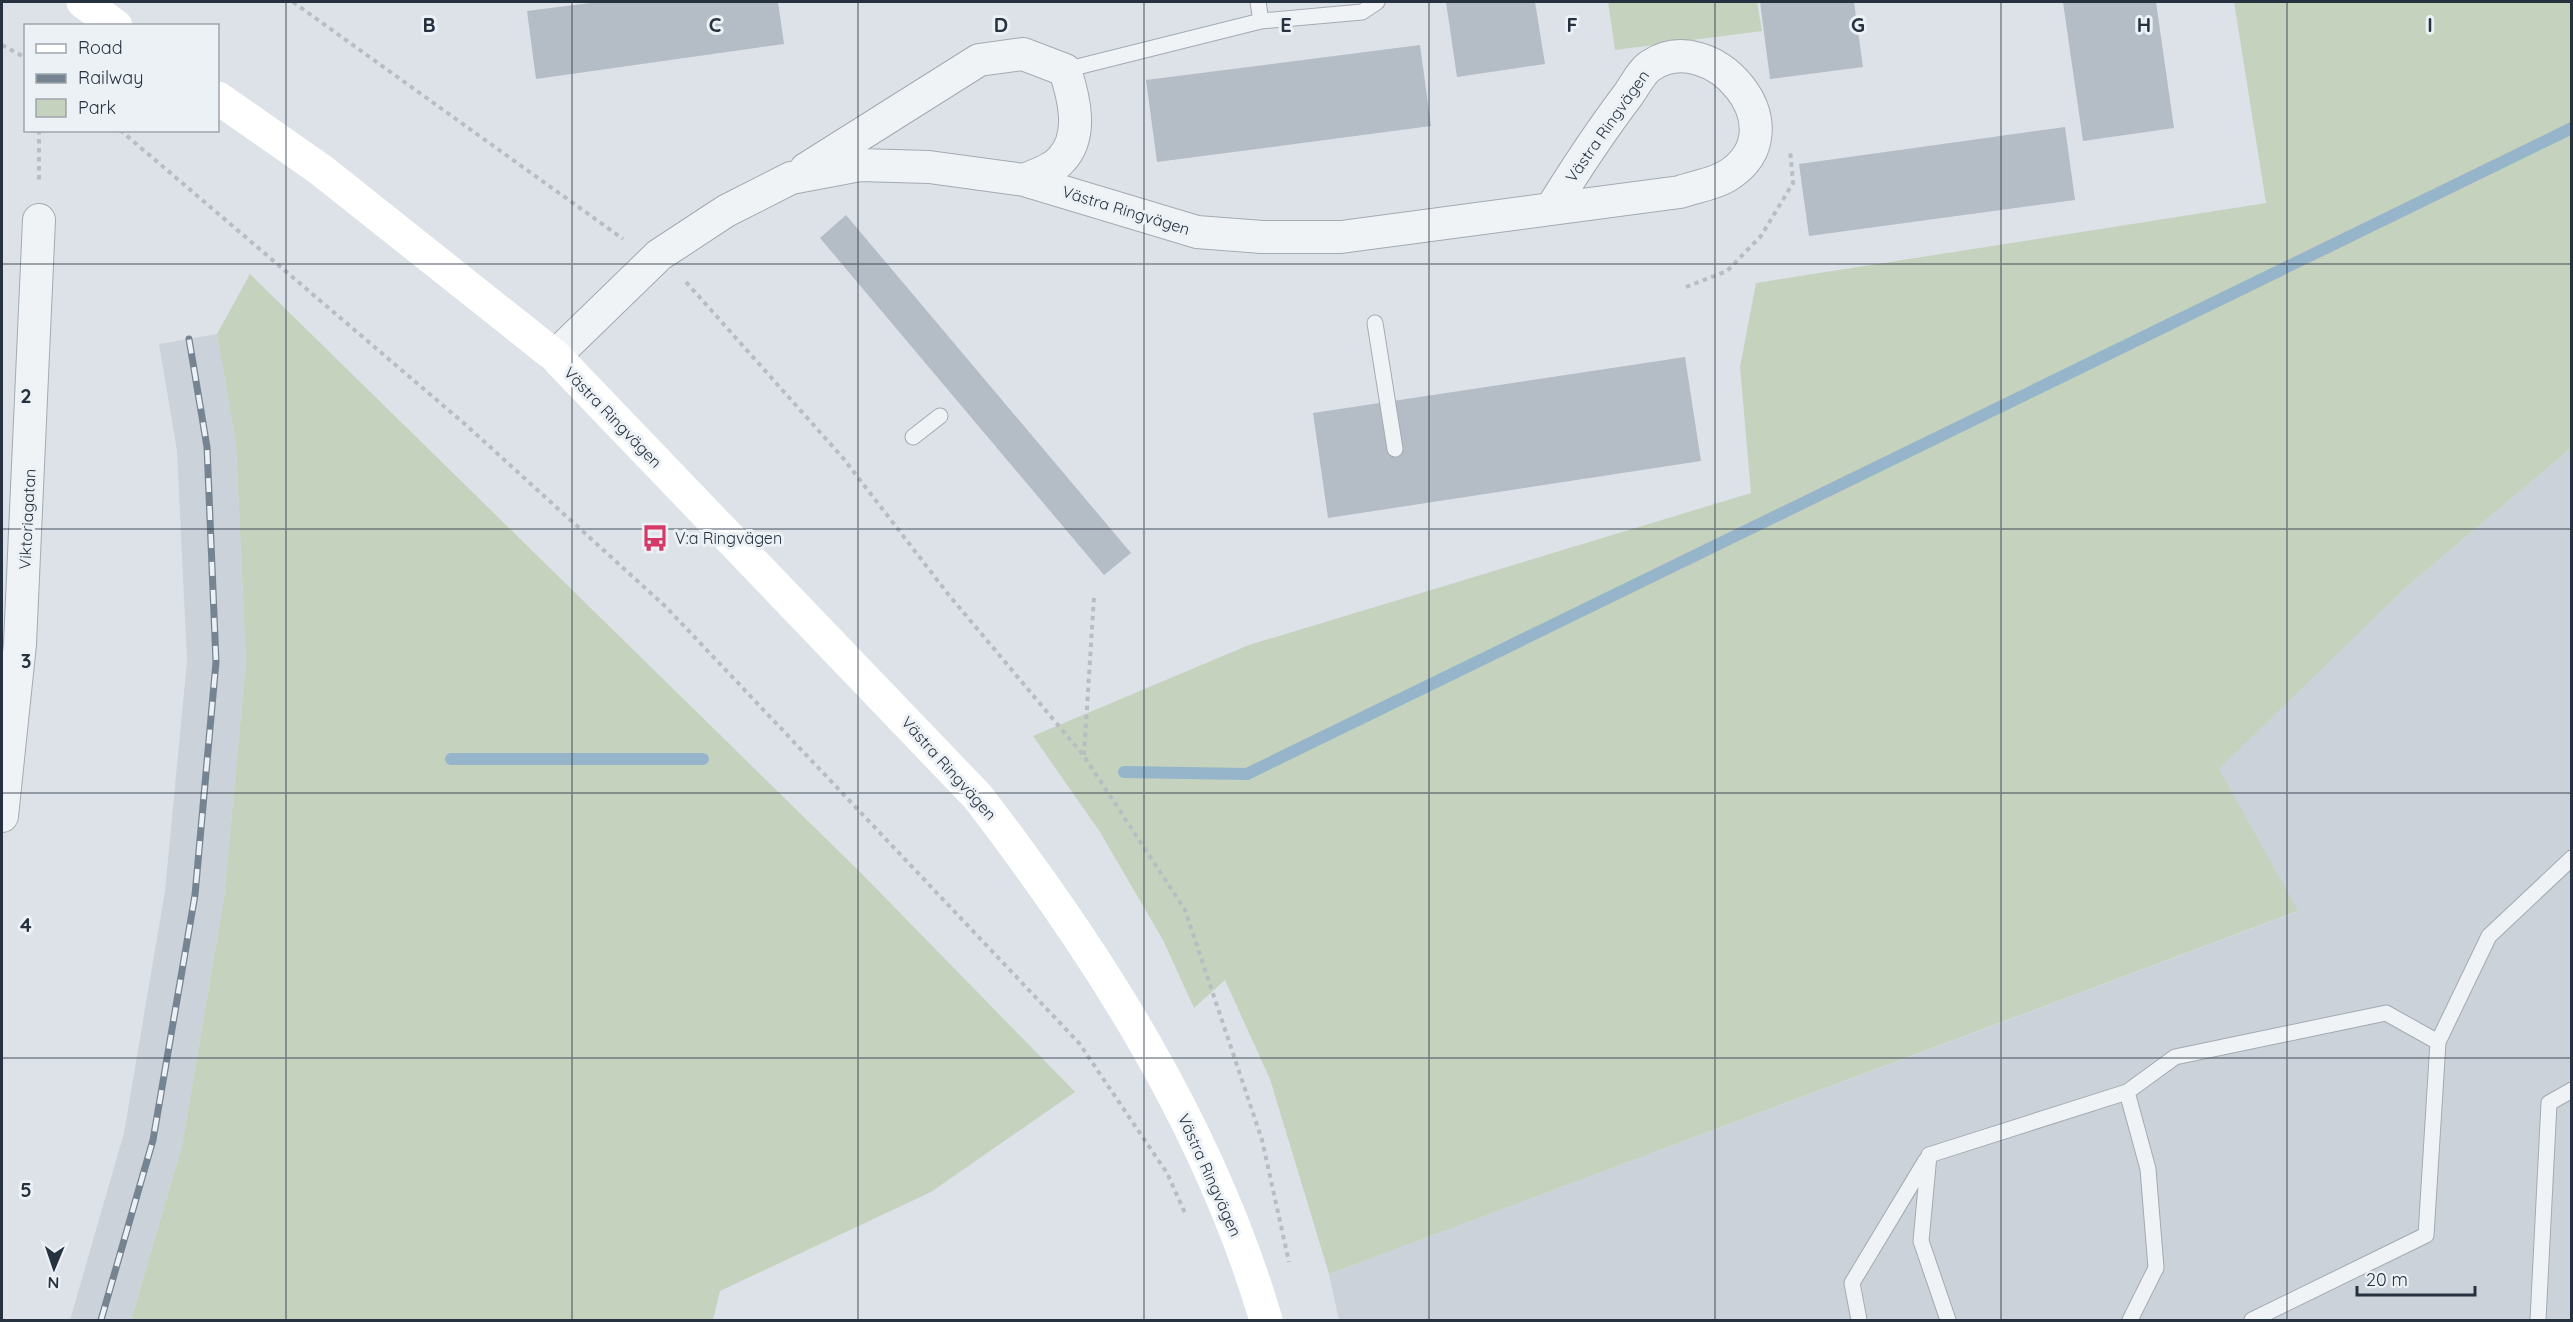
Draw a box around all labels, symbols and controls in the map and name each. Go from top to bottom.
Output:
text: B [422,12,436,37]
text: C [709,12,722,37]
text: D [994,12,1008,37]
text: E [1280,12,1292,37]
text: F [1566,12,1578,37]
text: G [1851,12,1865,37]
text: H [2137,12,2151,37]
text: I [2427,12,2433,37]
legend [24,24,219,132]
text: Road [78,36,123,59]
text: Railway [78,66,144,89]
street label: Västra Ringvägen [1561,66,1653,186]
text: Park [78,96,116,119]
street label: Västra Ringvägen [1060,181,1192,239]
street label: Västra Ringvägen [560,362,666,472]
text: 2 [20,383,32,408]
street label: Viktoriagatan [14,468,40,570]
bus stop icon: V:a Ringvägen [640,523,670,553]
place label: V:a Ringvägen [675,528,782,548]
text: 3 [21,648,31,673]
street label: Västra Ringvägen [897,712,1001,824]
text: 4 [20,912,32,937]
street label: Västra Ringvägen [1174,1110,1246,1240]
text: 5 [20,1177,32,1202]
north arrow [24,1238,84,1298]
scale bar [2357,1259,2476,1297]
text: 20 m [2366,1268,2408,1291]
text: N [47,1273,60,1293]

